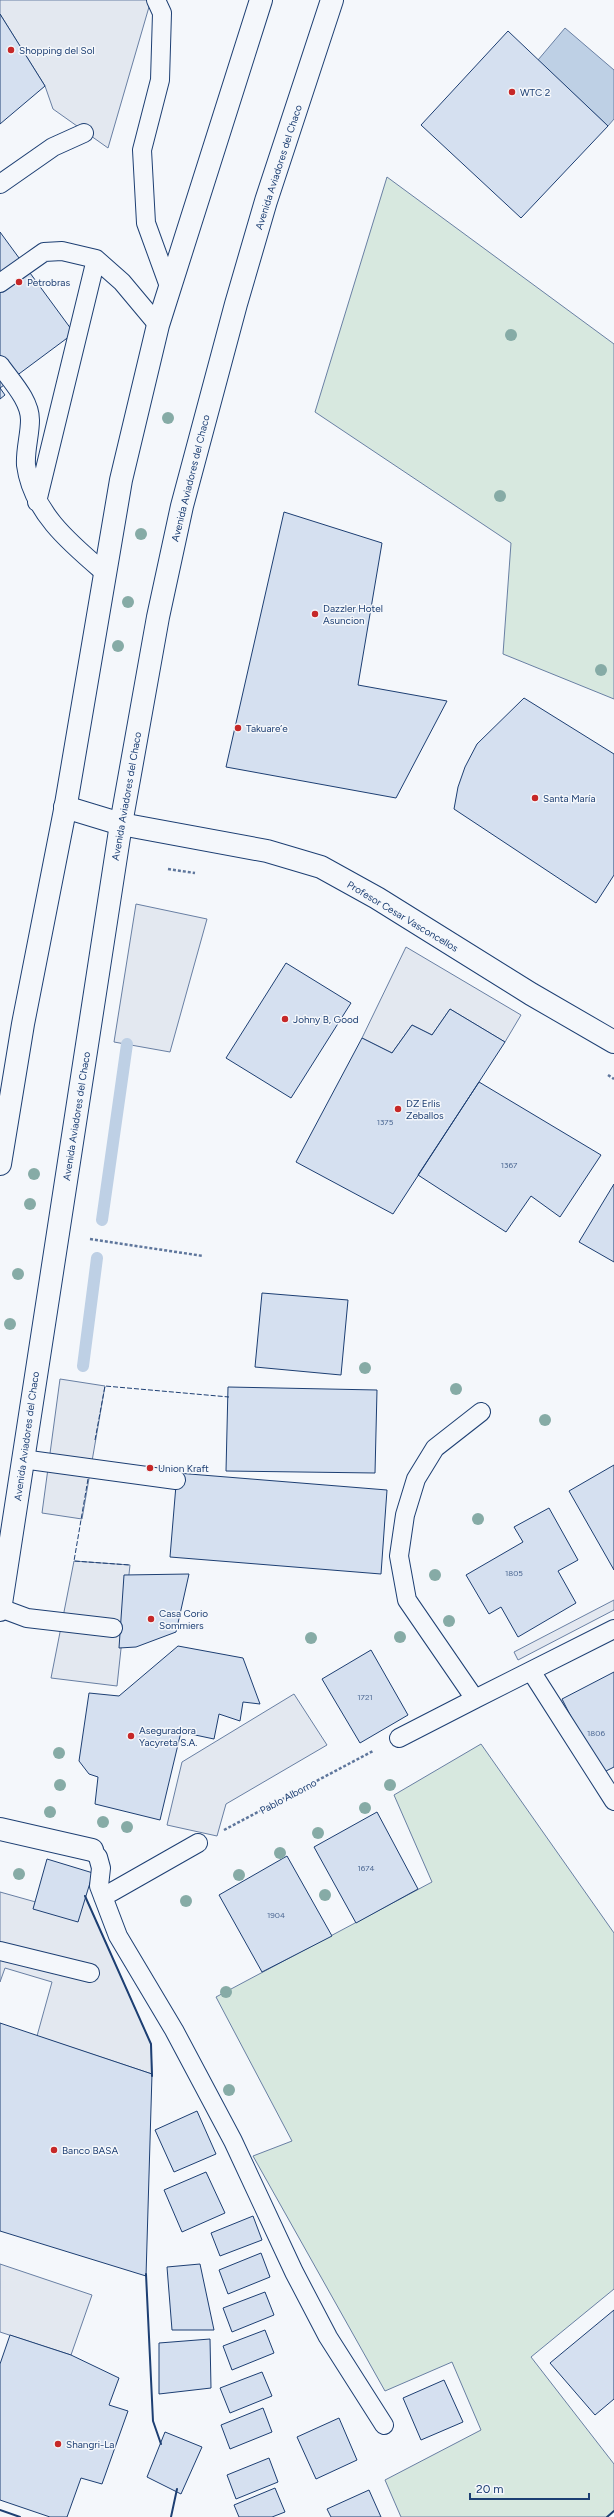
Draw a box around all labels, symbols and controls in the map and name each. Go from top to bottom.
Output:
place label: Shopping del Sol [19,44,95,57]
marker: Shopping del Sol [6,45,16,55]
place label: WTC 2 [520,86,550,99]
marker: WTC 2 [507,87,517,97]
street label: Avenida Aviadores del Chaco [252,103,305,231]
place label: Petrobras [27,276,70,289]
marker: Petrobras [14,277,24,287]
street label: Avenida Aviadores del Chaco [168,413,213,543]
place label: Dazzler Hotel Asuncion [323,602,383,627]
marker: Dazzler Hotel Asuncion [310,609,320,619]
place label: Takuare’e [246,722,288,735]
marker: Takuare’e [233,723,243,733]
street label: Avenida Aviadores del Chaco [109,730,144,861]
place label: Santa María [543,792,596,805]
marker: Santa María [530,793,540,803]
street label: Profesor Cesar Vasconcellos [345,878,461,955]
place label: Johny B, Good [293,1013,359,1026]
marker: Johny B, Good [280,1014,290,1024]
street label: Avenida Aviadores del Chaco [60,1050,93,1182]
place label: DZ Erlis Zeballos [406,1097,444,1122]
marker: DZ Erlis Zeballos [393,1104,403,1114]
house number: 1375 [377,1117,394,1127]
house number: 1367 [501,1160,518,1170]
street label: Avenida Aviadores del Chaco [11,1370,42,1502]
place label: Union Kraft [158,1462,209,1475]
marker: Union Kraft [145,1463,155,1473]
house number: 1805 [505,1568,523,1578]
place label: Casa Corio Sommiers [159,1607,208,1632]
marker: Casa Corio Sommiers [146,1614,156,1624]
house number: 1721 [357,1692,373,1702]
place label: Aseguradora Yacyreta S.A. [139,1724,197,1749]
house number: 1806 [587,1728,605,1738]
marker: Aseguradora Yacyreta S.A. [126,1731,136,1741]
street label: Pablo Alborno [258,1776,319,1817]
house number: 1674 [357,1863,375,1873]
house number: 1904 [267,1910,285,1920]
place label: Banco BASA [62,2144,118,2157]
marker: Banco BASA [49,2145,59,2155]
place label: Shangri-La [66,2438,114,2451]
marker: Shangri-La [53,2439,63,2449]
scale bar [470,2475,589,2501]
text: 20 m [476,2482,504,2496]

